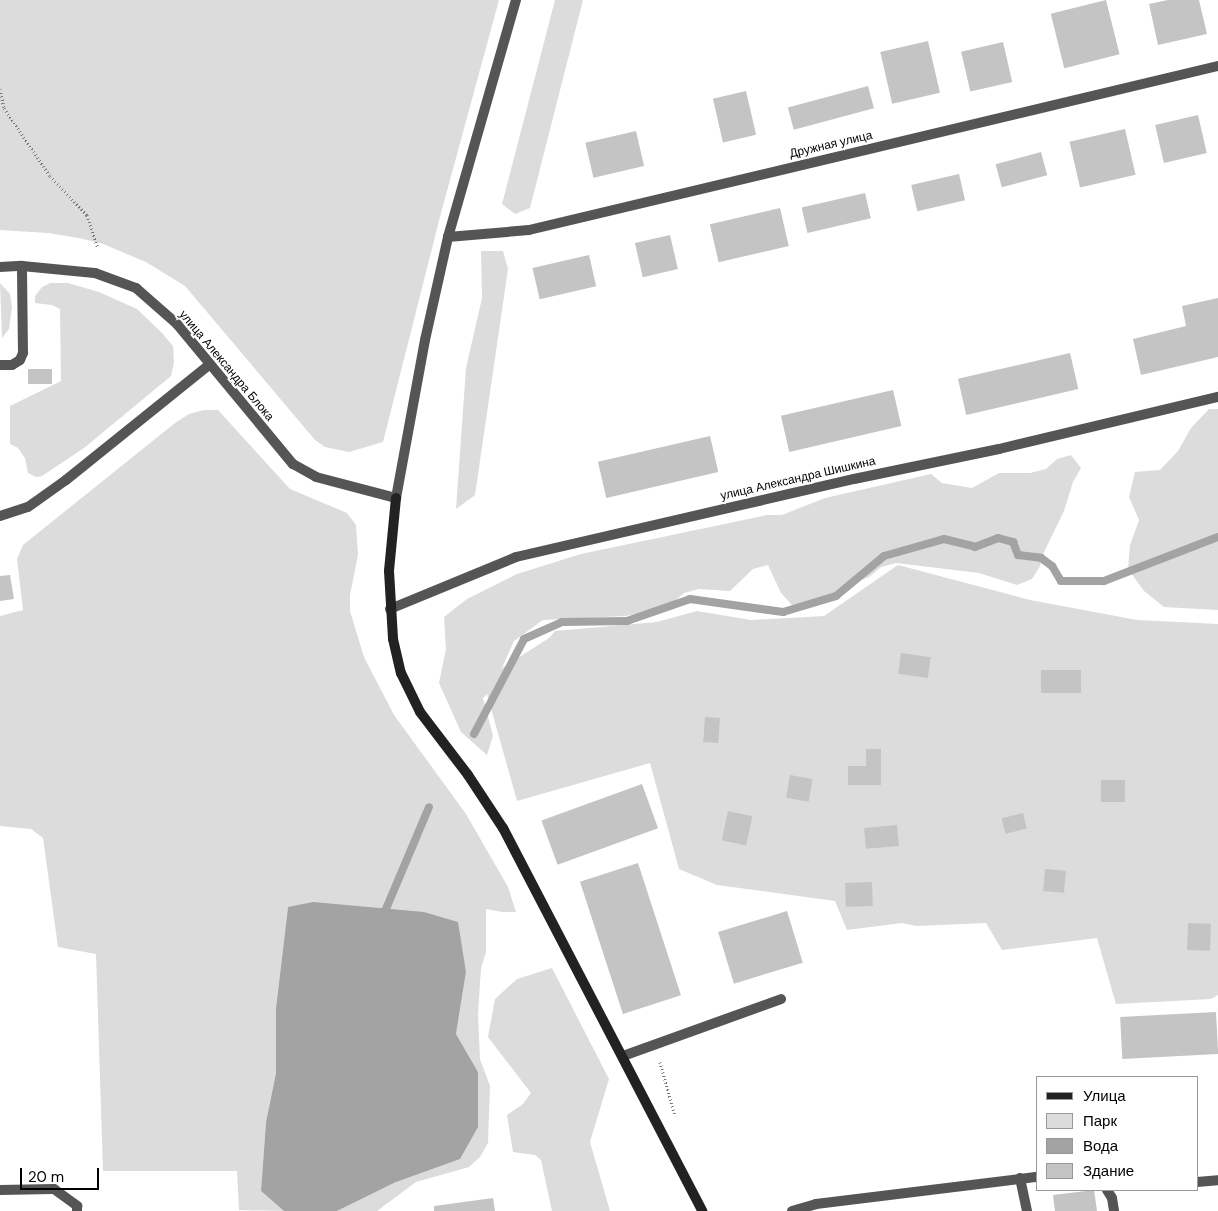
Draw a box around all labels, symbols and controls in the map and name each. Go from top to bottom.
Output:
street label: Дружная улица [788,128,874,162]
street label: улица Александра Блока [176,308,276,424]
street label: улица Александра Шишкина [719,454,877,504]
legend [1036,1076,1198,1191]
text: Улица [1083,1086,1126,1106]
text: Парк [1083,1111,1117,1131]
text: Вода [1083,1136,1118,1156]
scale bar [22,1158,101,1190]
text: Здание [1083,1161,1134,1181]
text: 20 m [28,1167,64,1187]

